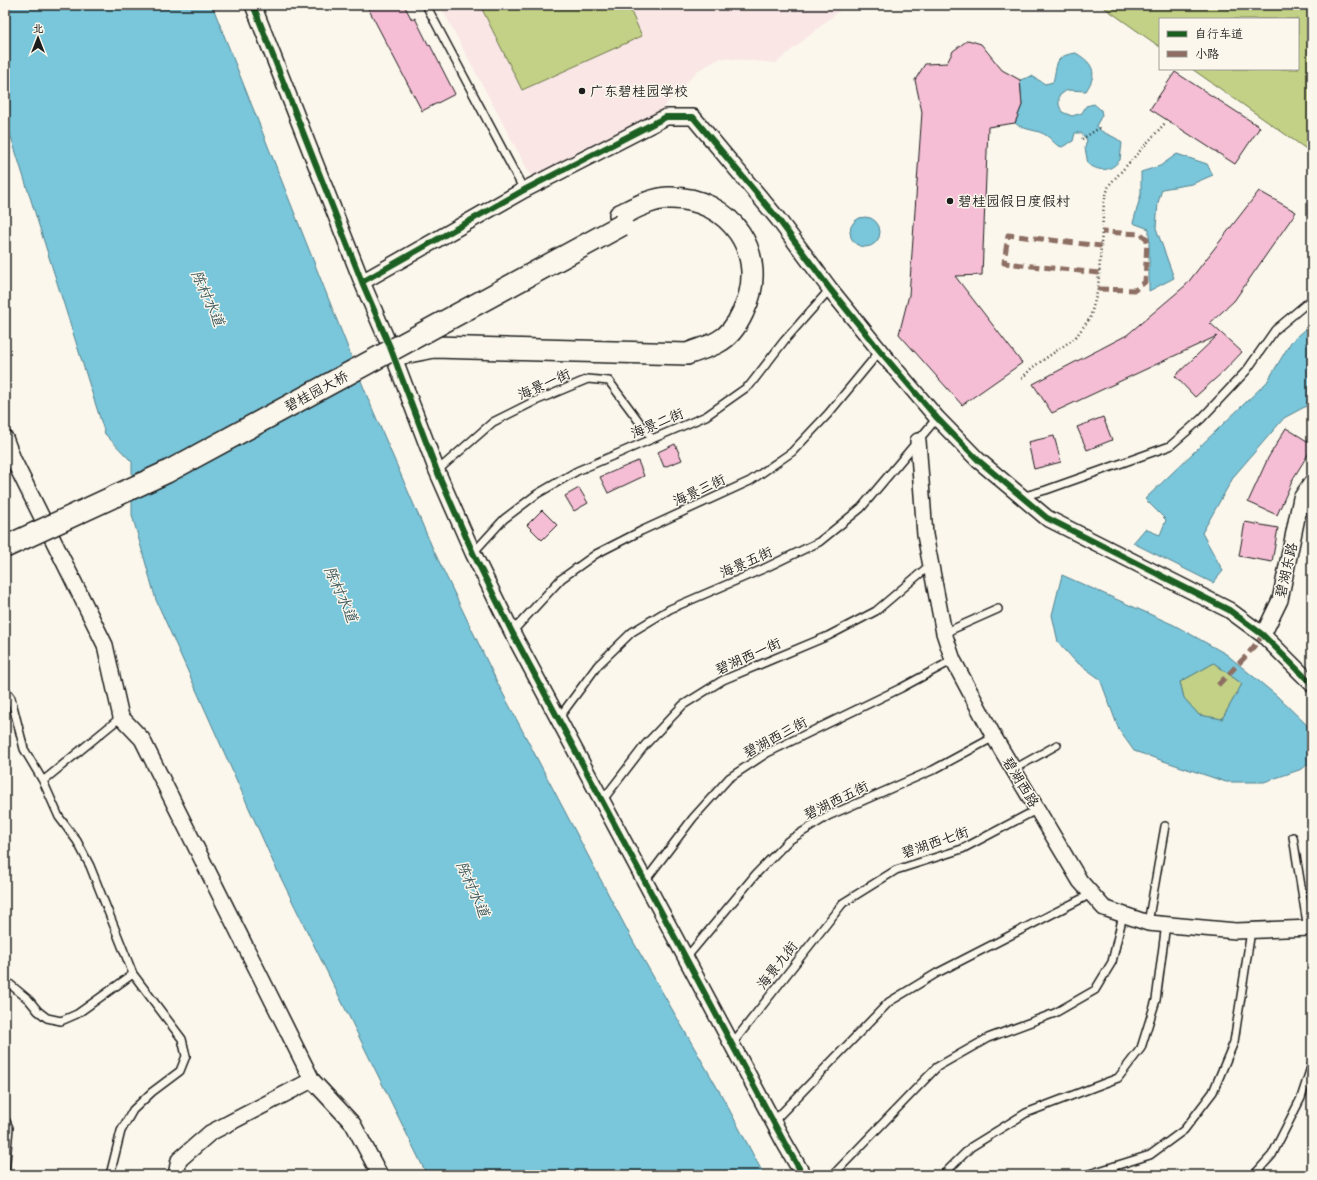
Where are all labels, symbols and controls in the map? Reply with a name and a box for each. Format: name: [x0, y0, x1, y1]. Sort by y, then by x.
north arrow: [18, 18, 58, 58]
legend: [1159, 18, 1299, 70]
text: 北: [33, 21, 44, 36]
text: 自行车道: [1195, 26, 1243, 42]
text: 小路: [1195, 46, 1219, 62]
place label: 广东碧桂园学校: [590, 82, 688, 100]
marker: 广东碧桂园学校: [577, 86, 587, 96]
place label: 碧桂园假日度假村: [958, 192, 1070, 210]
marker: 碧桂园假日度假村: [945, 196, 955, 206]
water label: 陈村水道: [187, 267, 230, 331]
street label: 海景一街: [515, 364, 573, 404]
street label: 碧桂园大桥: [281, 367, 351, 415]
street label: 海景二街: [628, 404, 686, 442]
street label: 海景三街: [670, 470, 728, 510]
street label: 碧湖东路: [1271, 541, 1301, 599]
street label: 海景五街: [717, 542, 775, 582]
water label: 陈村水道: [320, 563, 363, 627]
street label: 碧湖西一街: [712, 634, 784, 678]
street label: 碧湖西三街: [740, 713, 810, 761]
street label: 碧湖西路: [999, 753, 1043, 811]
street label: 碧湖西五街: [801, 777, 871, 823]
street label: 碧湖西七街: [899, 822, 971, 862]
water label: 陈村水道: [452, 858, 495, 922]
street label: 海景九街: [753, 937, 801, 993]

